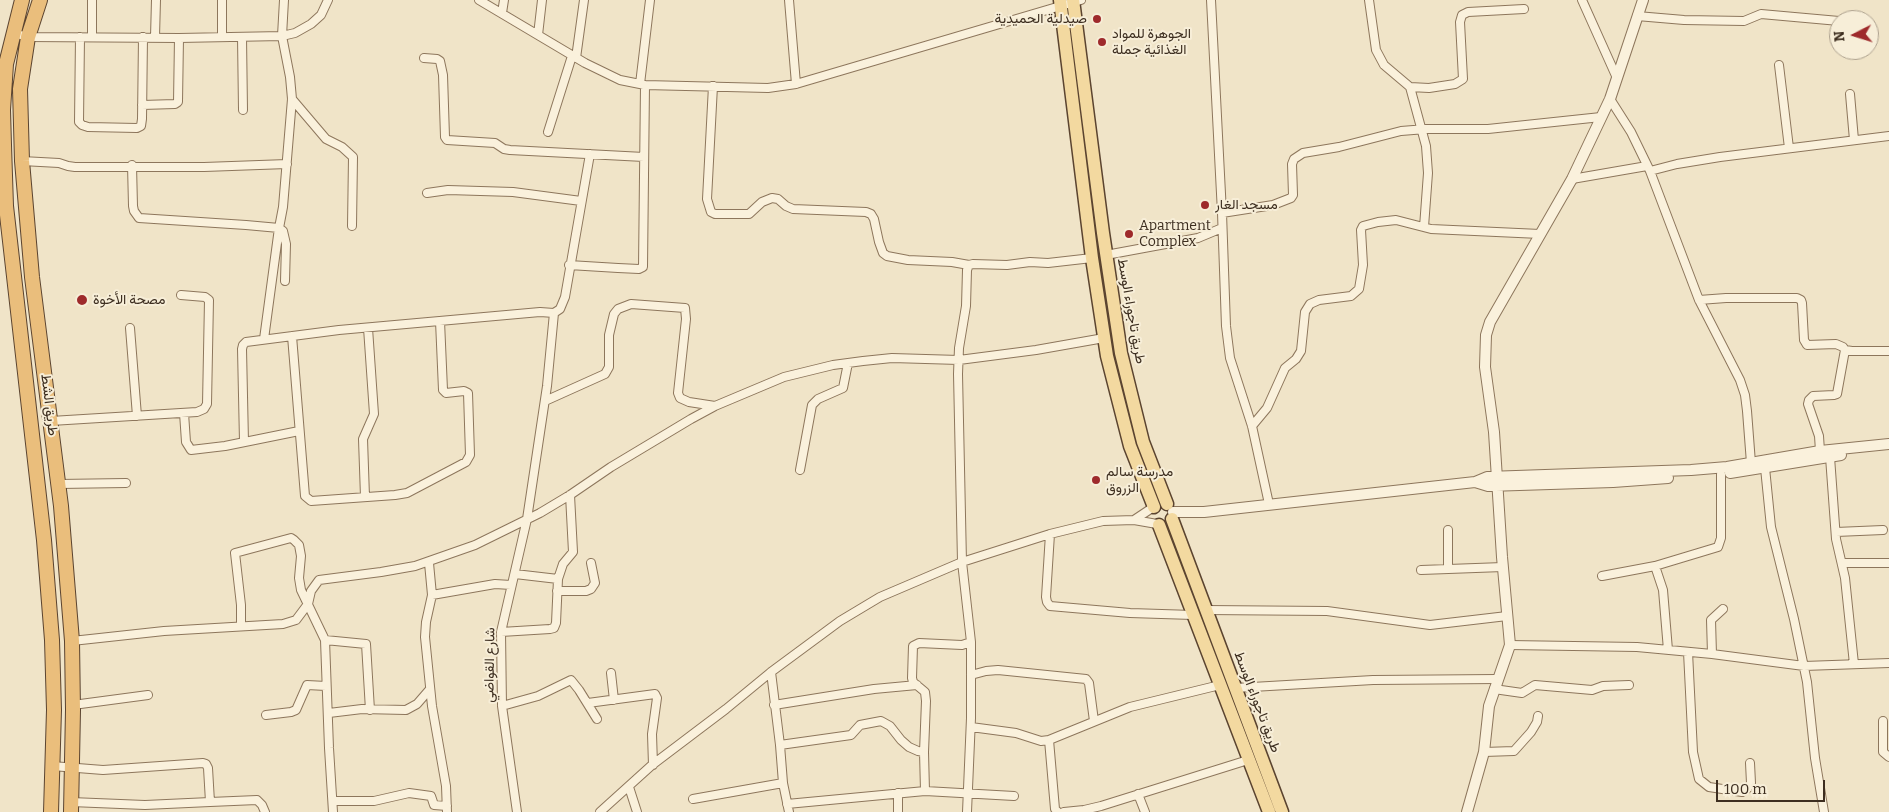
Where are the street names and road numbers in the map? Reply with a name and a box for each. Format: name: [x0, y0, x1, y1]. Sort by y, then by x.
street label: طريق تاجوراء الوسط: [1113, 257, 1149, 365]
street label: طريق الشط: [37, 373, 61, 437]
street label: شارع القواضي: [481, 627, 499, 703]
street label: طريق تاجوراء الوسط: [1230, 649, 1284, 755]

